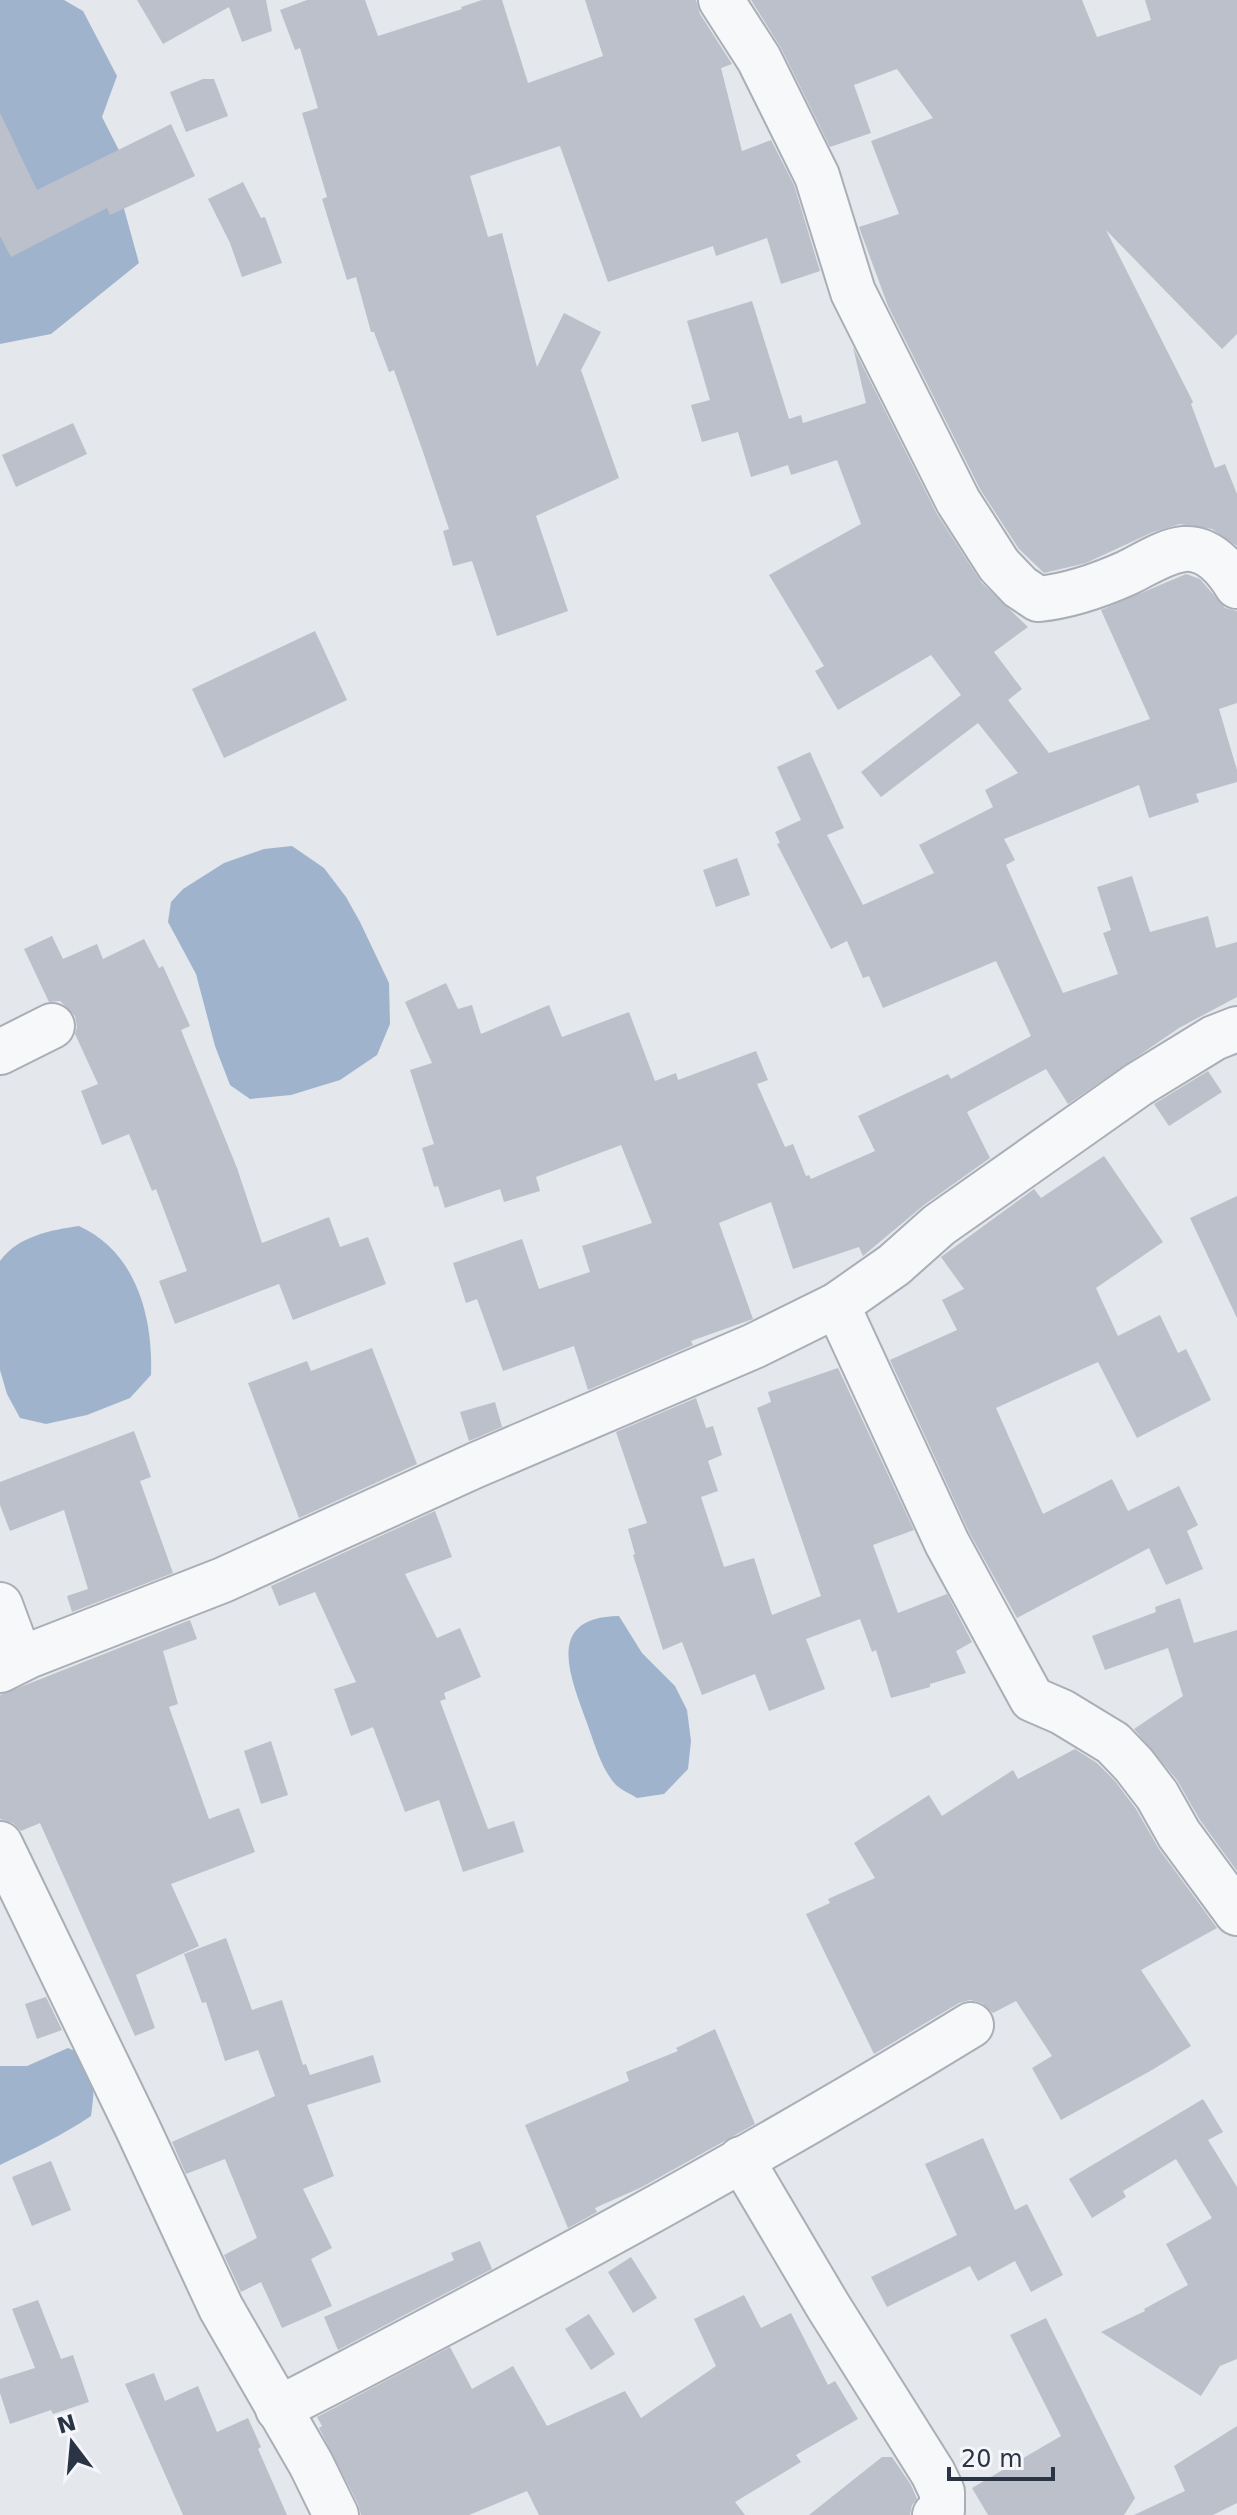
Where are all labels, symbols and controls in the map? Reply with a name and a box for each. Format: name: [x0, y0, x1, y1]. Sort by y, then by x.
north arrow: [32, 2403, 112, 2483]
text: N: [54, 2410, 79, 2439]
scale bar: [949, 2431, 1053, 2481]
text: 20 m: [961, 2445, 1023, 2473]

